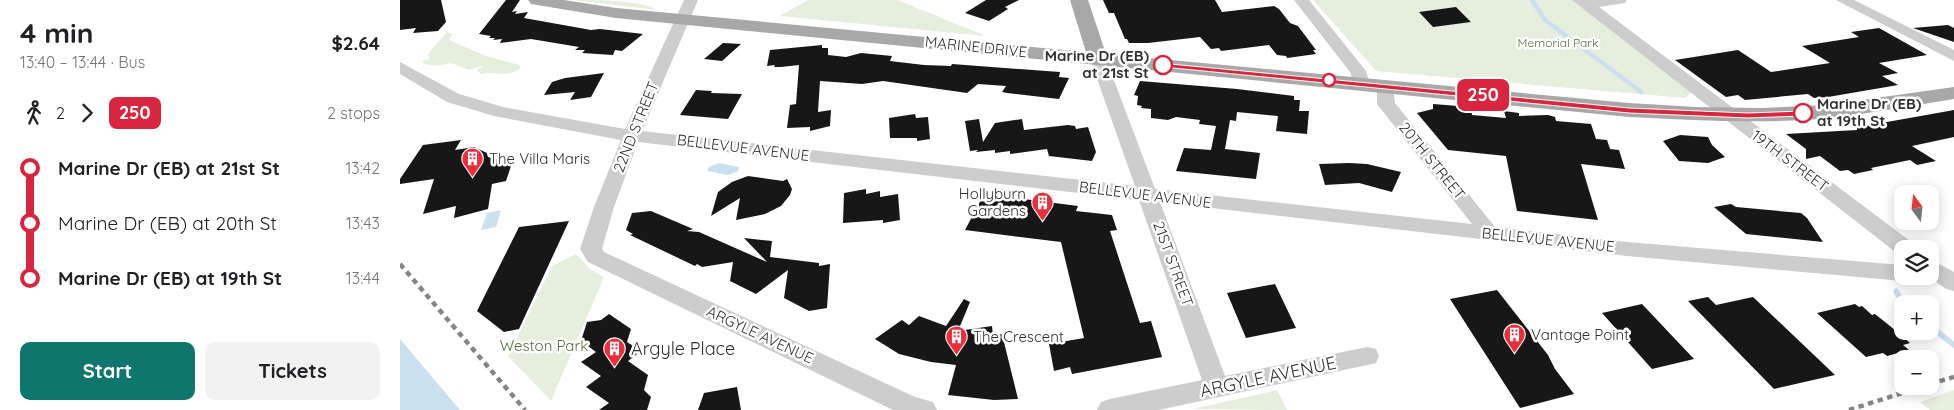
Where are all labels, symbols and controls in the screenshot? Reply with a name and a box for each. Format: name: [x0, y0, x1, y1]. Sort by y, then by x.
text: 4 min: [20, 15, 93, 50]
text: $2.64: [331, 31, 380, 55]
street label: MARINE DRIVE: [924, 32, 1028, 61]
park label: Memorial Park: [1518, 35, 1598, 50]
place label: Marine Dr (EB) at 21st St: [1045, 46, 1149, 82]
text: 13:40 – 13:44 · Bus: [20, 52, 145, 72]
marker: Marine Dr (EB) at 21st St: [1153, 55, 1173, 75]
unlabelled marker: [1322, 73, 1336, 87]
street label: 22ND STREET: [609, 79, 662, 175]
line badge: 250: [1454, 79, 1512, 111]
text: 250: [1467, 83, 1499, 106]
place label: Marine Dr (EB) at 19th St: [1817, 94, 1921, 130]
icon: walk: [20, 99, 48, 127]
icon: forward: [73, 99, 101, 127]
text: 250: [119, 101, 151, 124]
text: 2: [56, 103, 65, 123]
text: 2 stops: [327, 103, 380, 123]
marker: Marine Dr (EB) at 19th St: [1793, 103, 1813, 123]
street label: 20TH STREET: [1395, 118, 1470, 203]
street label: 19TH STREET: [1748, 125, 1833, 196]
street label: BELLEVUE AVENUE: [676, 130, 810, 165]
building icon: The Villa Maris: [461, 147, 485, 178]
place label: The Villa Maris: [489, 149, 590, 168]
text: Marine Dr (EB) at 21st St: [58, 156, 280, 180]
text: 13:42: [345, 158, 380, 178]
street label: BELLEVUE AVENUE: [1078, 177, 1212, 212]
place label: Hollyburn Gardens: [959, 184, 1026, 220]
north arrow: [1894, 185, 1939, 230]
map controls: [1894, 185, 1939, 395]
building icon: Hollyburn Gardens: [1030, 191, 1054, 222]
text: Marine Dr (EB) at 20th St: [58, 211, 277, 235]
text: 13:43: [346, 213, 380, 233]
street label: 21ST STREET: [1149, 219, 1198, 309]
street label: BELLEVUE AVENUE: [1481, 223, 1615, 256]
button: layers: [1894, 240, 1939, 285]
text: Marine Dr (EB) at 19th St: [58, 266, 282, 290]
text: 13:44: [346, 268, 380, 288]
button: +: [1894, 295, 1939, 340]
street label: ARGYLE AVENUE: [704, 302, 817, 368]
building icon: Vantage Point: [1503, 323, 1527, 354]
building icon: The Crescent: [945, 325, 969, 356]
place label: Vantage Point: [1531, 325, 1629, 344]
place label: The Crescent: [973, 327, 1064, 346]
park label: Weston Park: [500, 336, 588, 355]
building icon: Argyle Place: [603, 337, 627, 368]
place label: Argyle Place: [631, 337, 735, 360]
button: Start: [20, 342, 195, 400]
button: Tickets: [205, 342, 380, 400]
button: −: [1894, 350, 1939, 395]
street label: ARGYLE AVENUE: [1198, 351, 1338, 402]

